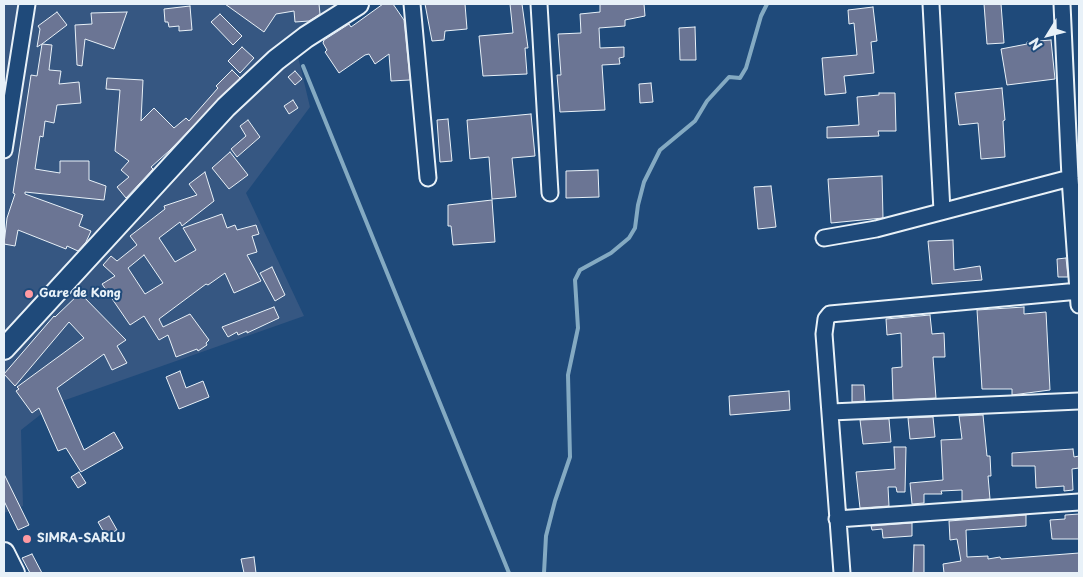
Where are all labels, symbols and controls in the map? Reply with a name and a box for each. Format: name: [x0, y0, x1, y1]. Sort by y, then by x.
north arrow: [1023, 10, 1073, 60]
text: N: [1024, 33, 1047, 55]
place label: Gare de Kong: [39, 287, 121, 301]
marker: Gare de Kong: [23, 288, 35, 300]
place label: SIMRA-SARLU: [37, 532, 125, 546]
marker: SIMRA-SARLU: [21, 533, 33, 545]

